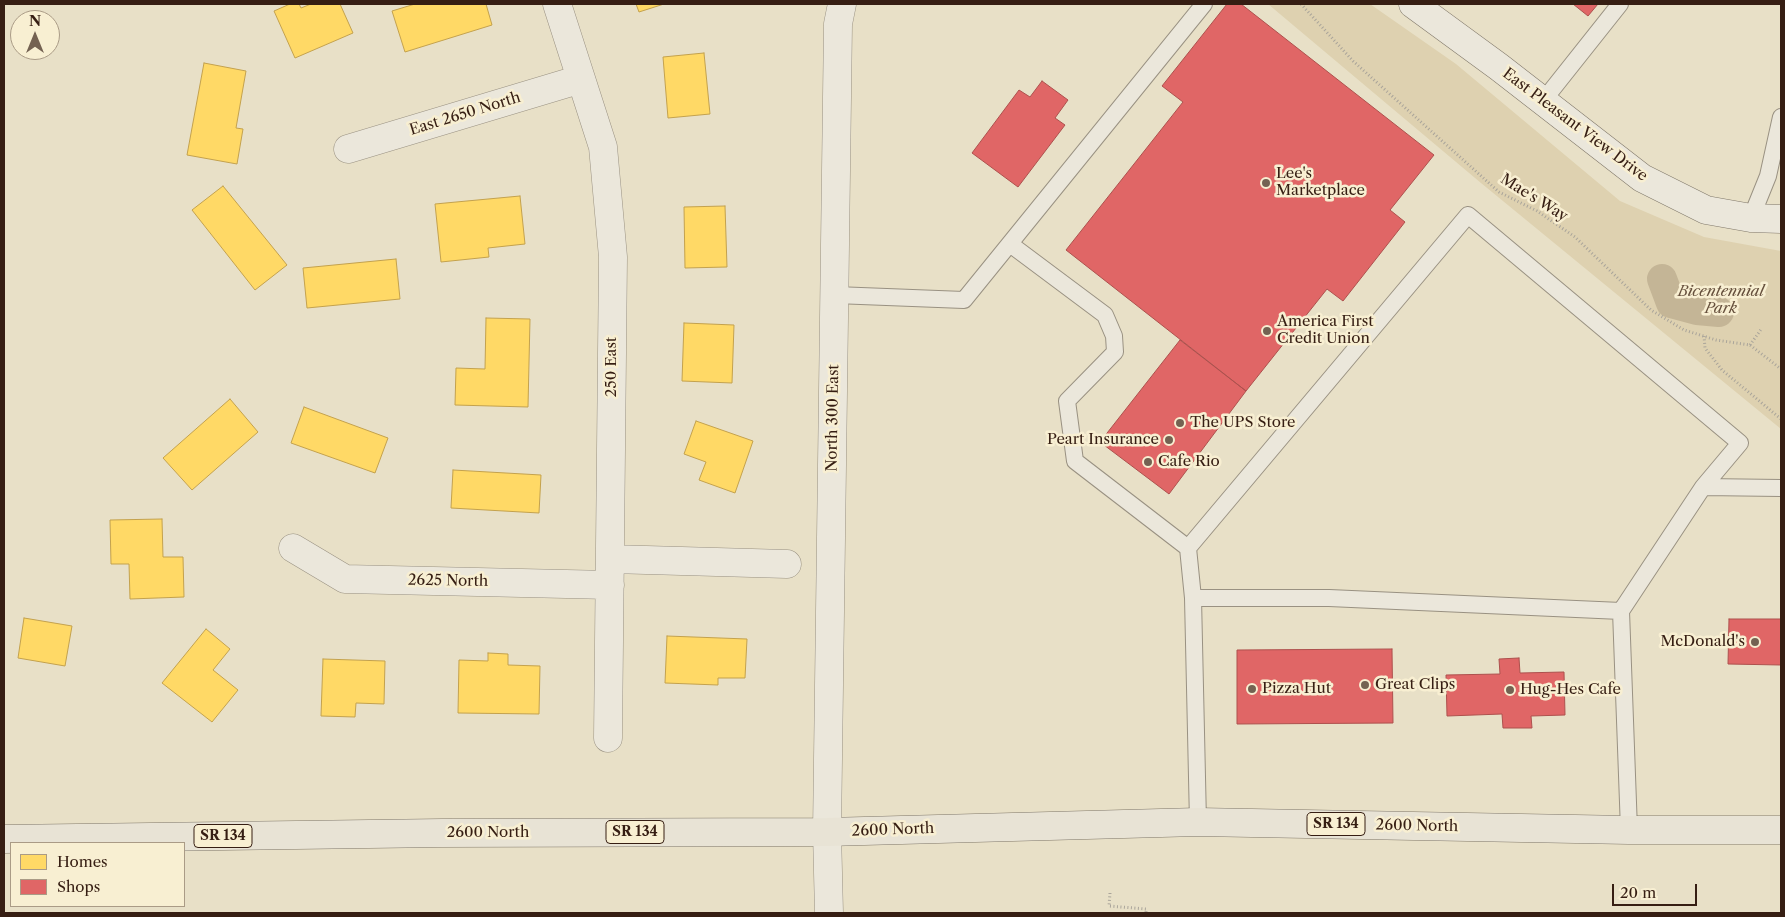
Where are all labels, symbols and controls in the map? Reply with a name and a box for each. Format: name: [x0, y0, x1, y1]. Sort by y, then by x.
north arrow: [10, 10, 60, 60]
text: N: [29, 12, 41, 30]
street label: East Pleasant View Drive: [1499, 65, 1651, 185]
street label: East 2650 North: [407, 89, 523, 139]
place label: Lee's Marketplace: [1276, 165, 1365, 200]
street label: Mae's Way: [1497, 170, 1571, 226]
marker: Lee's Marketplace: [1260, 177, 1272, 189]
park label: Bicentennial Park: [1678, 283, 1764, 318]
place label: America First Credit Union: [1277, 313, 1373, 348]
marker: America First Credit Union: [1261, 325, 1273, 337]
street label: 250 East: [603, 337, 621, 397]
street label: North 300 East: [823, 364, 843, 472]
place label: The UPS Store: [1190, 414, 1295, 432]
marker: The UPS Store: [1174, 417, 1186, 429]
place label: Peart Insurance: [1047, 431, 1159, 449]
marker: Peart Insurance: [1163, 434, 1175, 446]
place label: Cafe Rio: [1158, 453, 1220, 471]
marker: Cafe Rio: [1142, 456, 1154, 468]
street label: 2625 North: [408, 571, 488, 591]
place label: McDonald's: [1660, 633, 1745, 651]
marker: McDonald's: [1749, 636, 1761, 648]
place label: Great Clips: [1375, 676, 1455, 694]
marker: Great Clips: [1359, 679, 1371, 691]
place label: Pizza Hut: [1262, 680, 1331, 698]
place label: Hug-Hes Cafe: [1520, 681, 1621, 699]
marker: Pizza Hut: [1246, 683, 1258, 695]
marker: Hug-Hes Cafe: [1504, 684, 1516, 696]
road number: SR 134: [1307, 812, 1365, 836]
street label: 2600 North: [1376, 816, 1458, 836]
road number: SR 134: [606, 820, 664, 844]
street label: 2600 North: [851, 820, 935, 840]
road number: SR 134: [194, 824, 252, 848]
street label: 2600 North: [447, 824, 529, 842]
legend: [10, 842, 185, 907]
text: Homes: [57, 852, 108, 871]
scale bar: [1615, 874, 1700, 906]
text: Shops: [57, 877, 100, 896]
text: 20 m: [1620, 883, 1656, 902]

